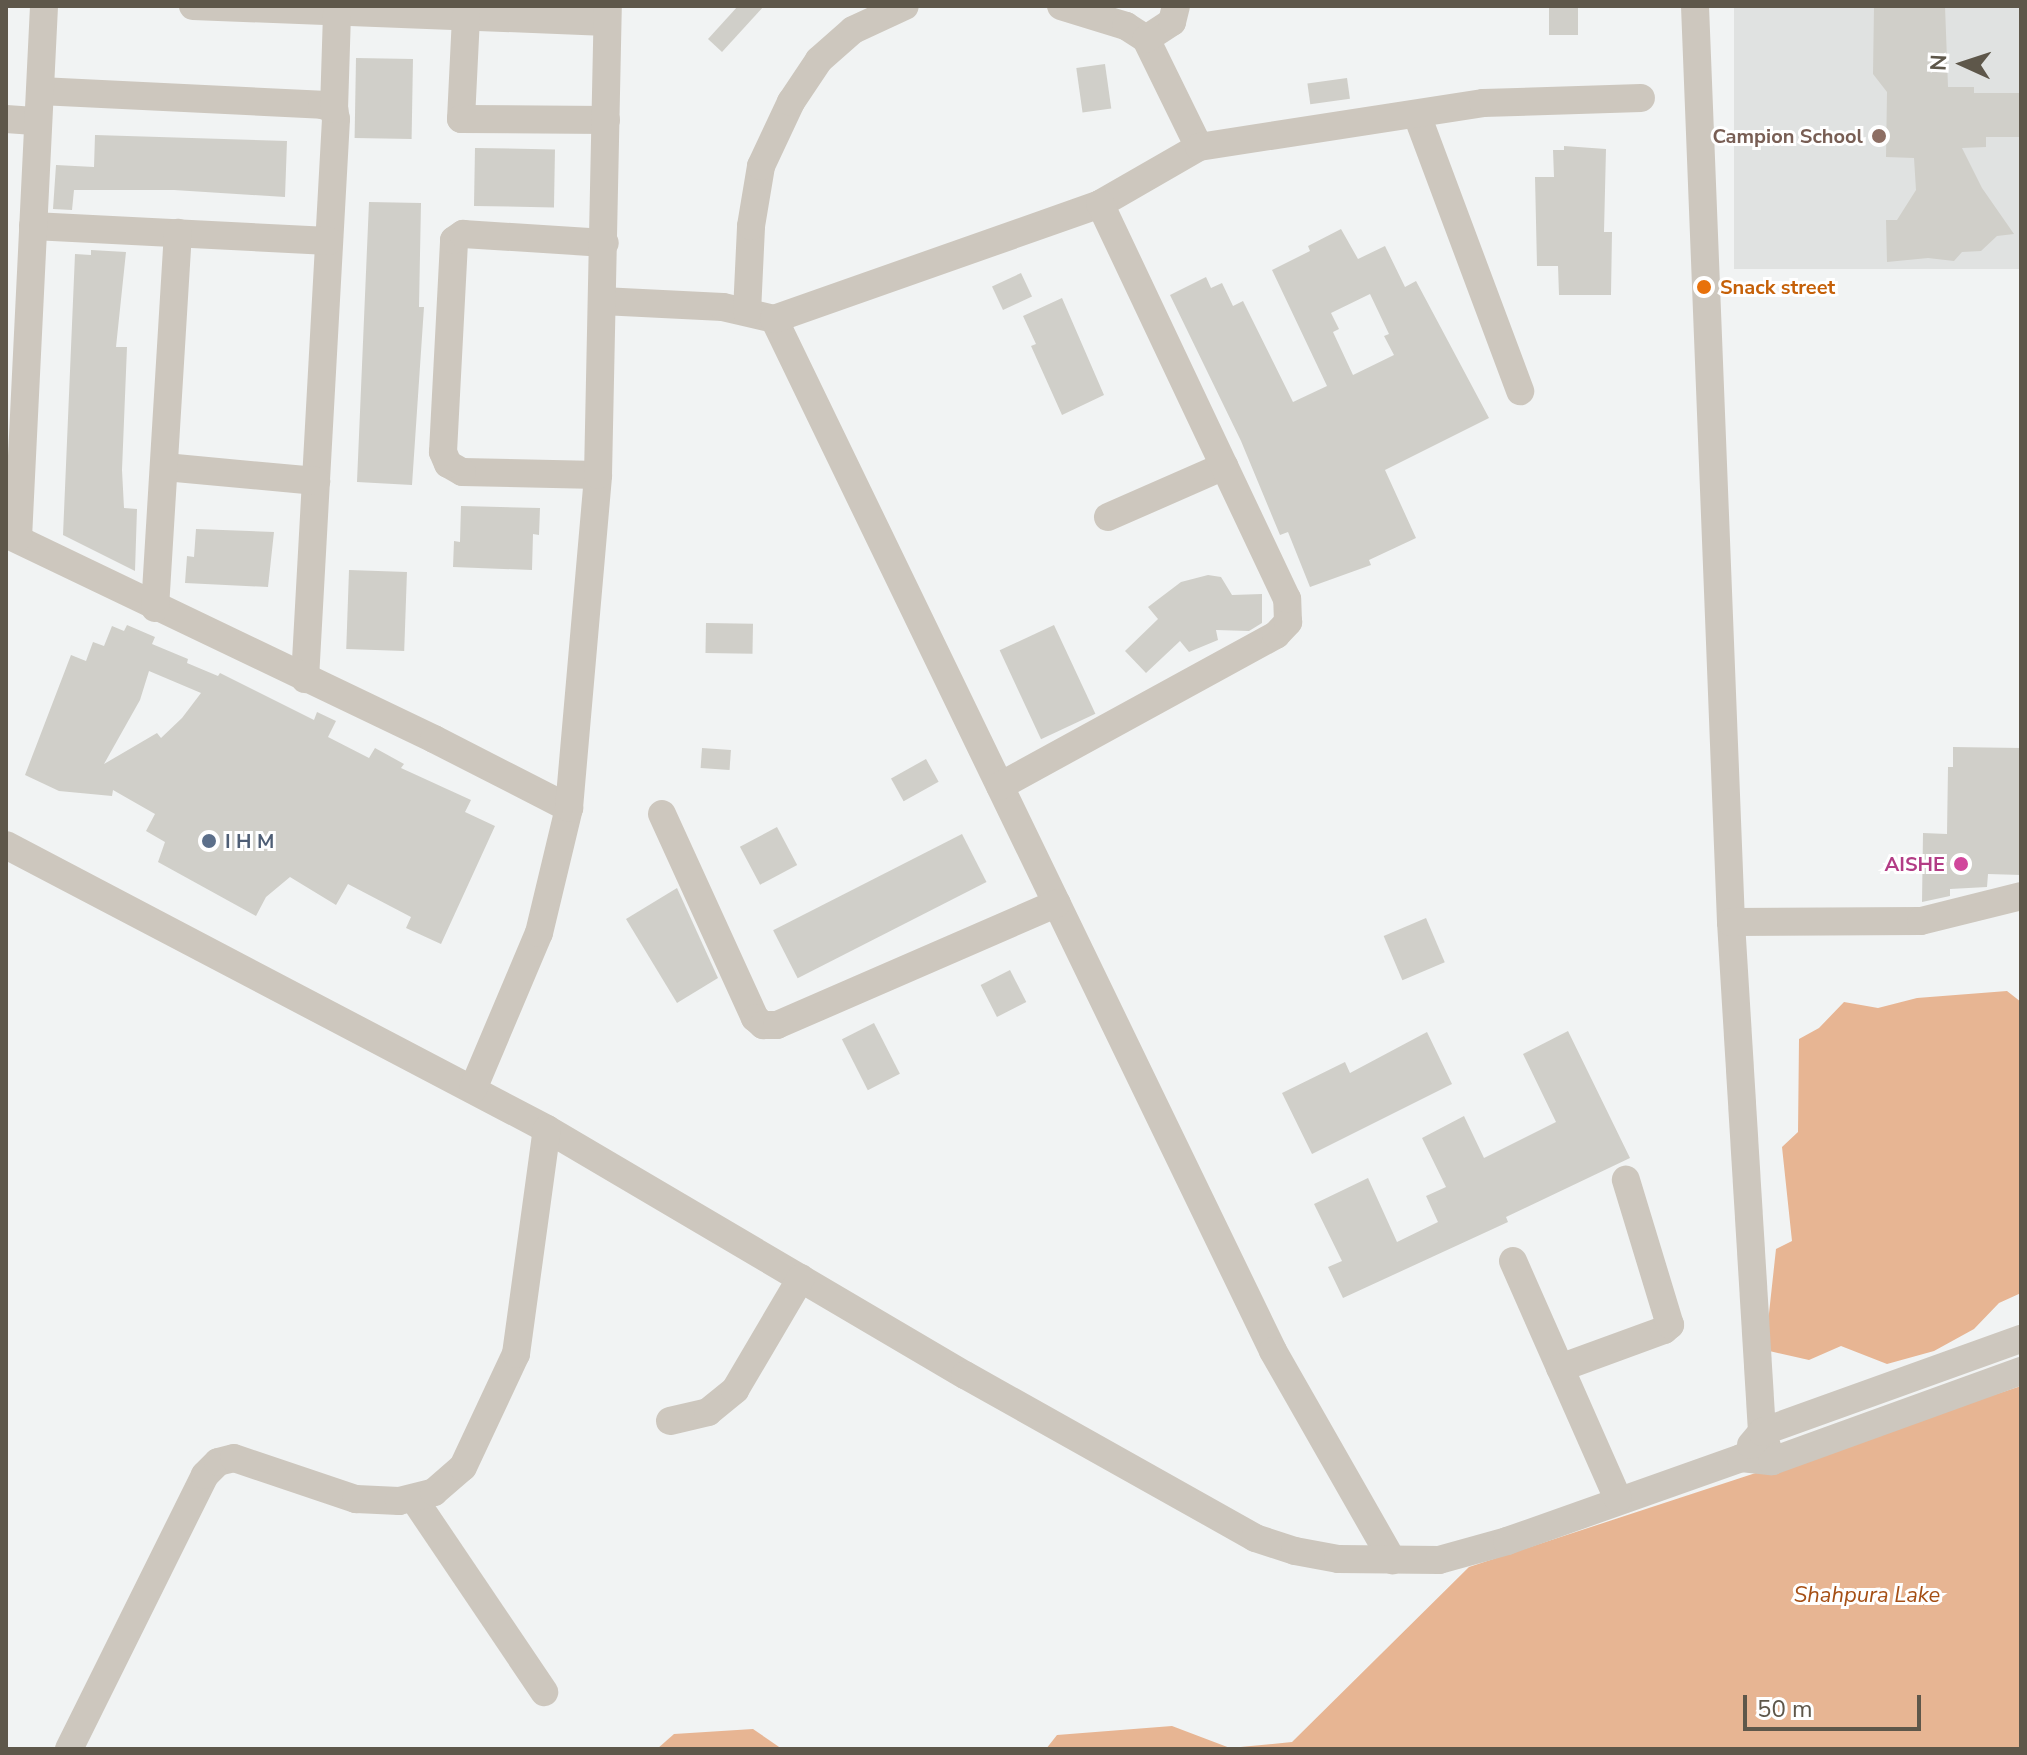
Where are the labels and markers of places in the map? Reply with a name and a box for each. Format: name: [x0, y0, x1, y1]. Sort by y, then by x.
place label: Campion School: [1712, 124, 1863, 148]
marker: Campion School: [1870, 127, 1888, 145]
place label: Snack street: [1720, 275, 1835, 299]
marker: Snack street: [1695, 278, 1713, 296]
place label: I H M: [225, 829, 274, 853]
marker: I H M: [200, 832, 218, 850]
place label: AISHE: [1884, 852, 1945, 876]
marker: AISHE: [1952, 855, 1970, 873]

